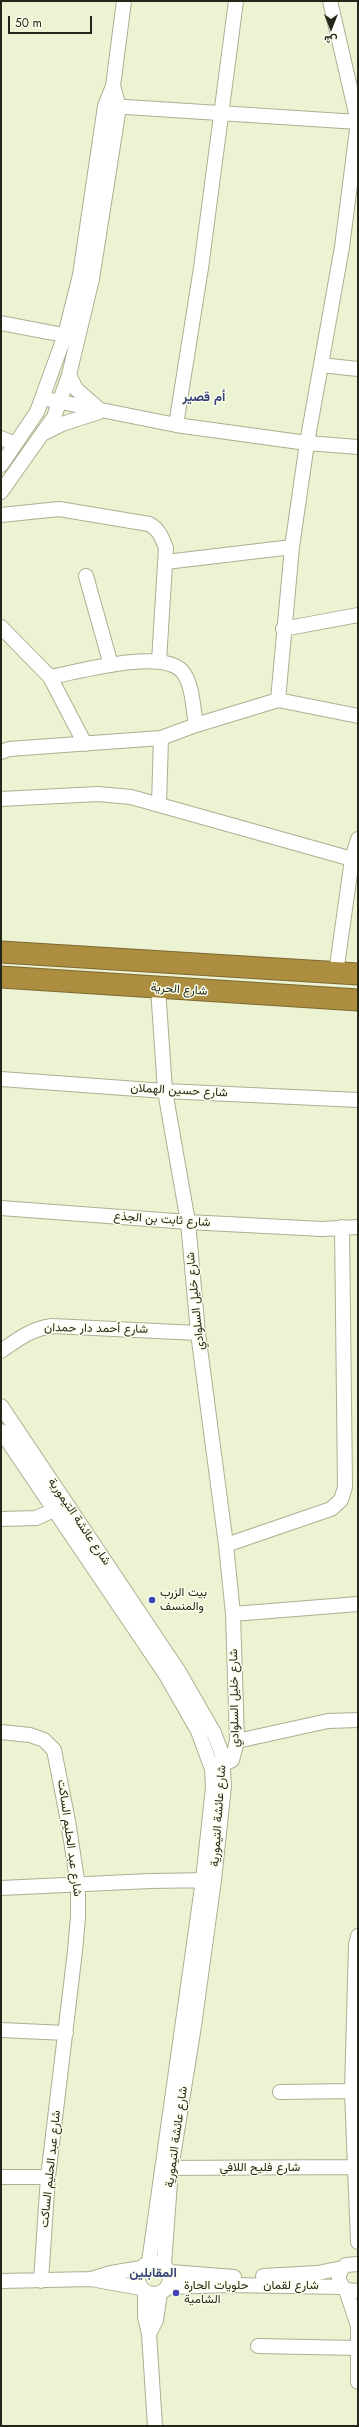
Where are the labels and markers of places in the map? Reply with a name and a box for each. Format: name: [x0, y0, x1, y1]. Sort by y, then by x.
place label: بيت الزرب والمنسف: [160, 1586, 207, 1614]
marker: بيت الزرب والمنسف: [147, 1595, 157, 1605]
place label: حلويات الحارة الشامية: [184, 2279, 248, 2307]
marker: حلويات الحارة الشامية: [171, 2288, 181, 2298]

